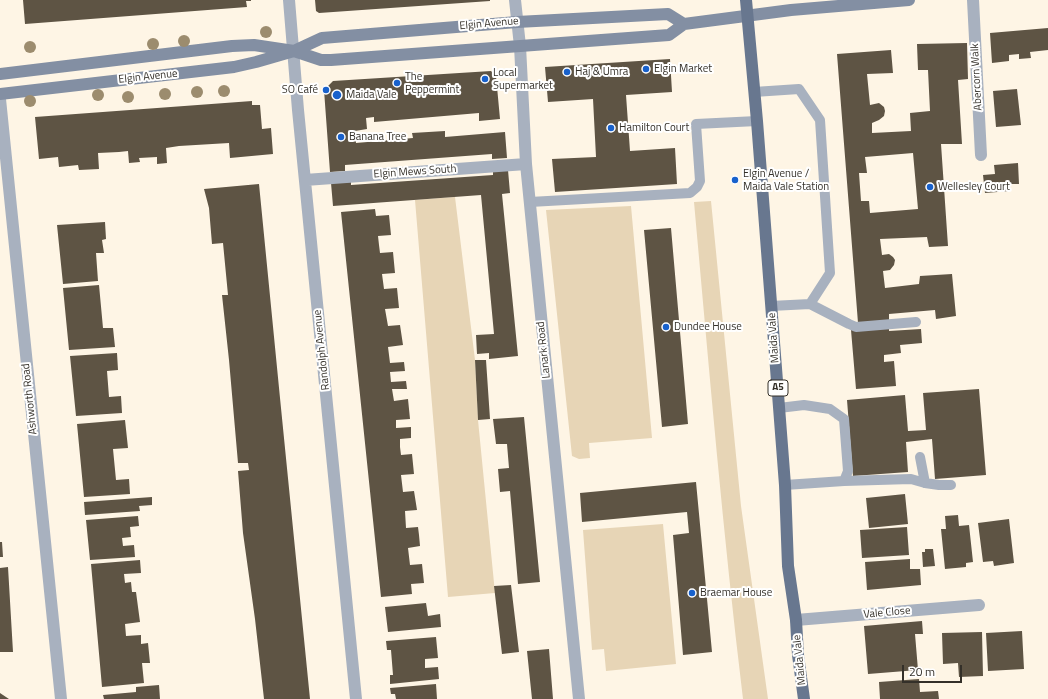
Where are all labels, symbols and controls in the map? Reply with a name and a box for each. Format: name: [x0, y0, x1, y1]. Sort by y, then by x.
street label: Elgin Avenue: [459, 15, 519, 33]
street label: Abercorn Walk: [969, 43, 985, 111]
place label: Elgin Market: [654, 62, 712, 76]
marker: Elgin Market: [641, 64, 651, 74]
place label: Haj & Umra: [575, 65, 628, 79]
place label: Local Supermarket: [493, 66, 553, 92]
street label: Elgin Avenue: [118, 67, 178, 87]
marker: Haj & Umra: [562, 67, 572, 77]
place label: The Peppermint: [405, 70, 459, 96]
marker: Local Supermarket: [480, 74, 490, 84]
marker: The Peppermint: [392, 78, 402, 88]
place label: SO Café: [282, 83, 318, 97]
marker: SO Café: [321, 85, 331, 95]
place label: Maida Vale: [346, 88, 397, 102]
marker: Maida Vale: [331, 89, 343, 101]
place label: Hamilton Court: [619, 121, 689, 135]
marker: Hamilton Court: [606, 123, 616, 133]
place label: Banana Tree: [349, 130, 406, 144]
marker: Banana Tree: [336, 132, 346, 142]
street label: Elgin Mews South: [373, 163, 457, 181]
place label: Elgin Avenue / Maida Vale Station: [743, 167, 829, 193]
marker: Elgin Avenue / Maida Vale Station: [730, 175, 740, 185]
place label: Wellesley Court: [938, 180, 1010, 194]
marker: Wellesley Court: [925, 182, 935, 192]
street label: Randolph Avenue: [311, 309, 333, 391]
street label: Maida Vale: [766, 312, 782, 364]
place label: Dundee House: [674, 320, 742, 334]
street label: Lanark Road: [534, 321, 554, 379]
marker: Dundee House: [661, 322, 671, 332]
street label: Ashworth Road: [20, 363, 40, 435]
road number: A5: [768, 380, 788, 396]
place label: Braemar House: [700, 586, 772, 600]
marker: Braemar House: [687, 588, 697, 598]
street label: Vale Close: [863, 604, 911, 622]
street label: Maida Vale: [791, 634, 809, 686]
scale bar: [904, 657, 964, 683]
text: 20 m: [909, 662, 935, 681]

